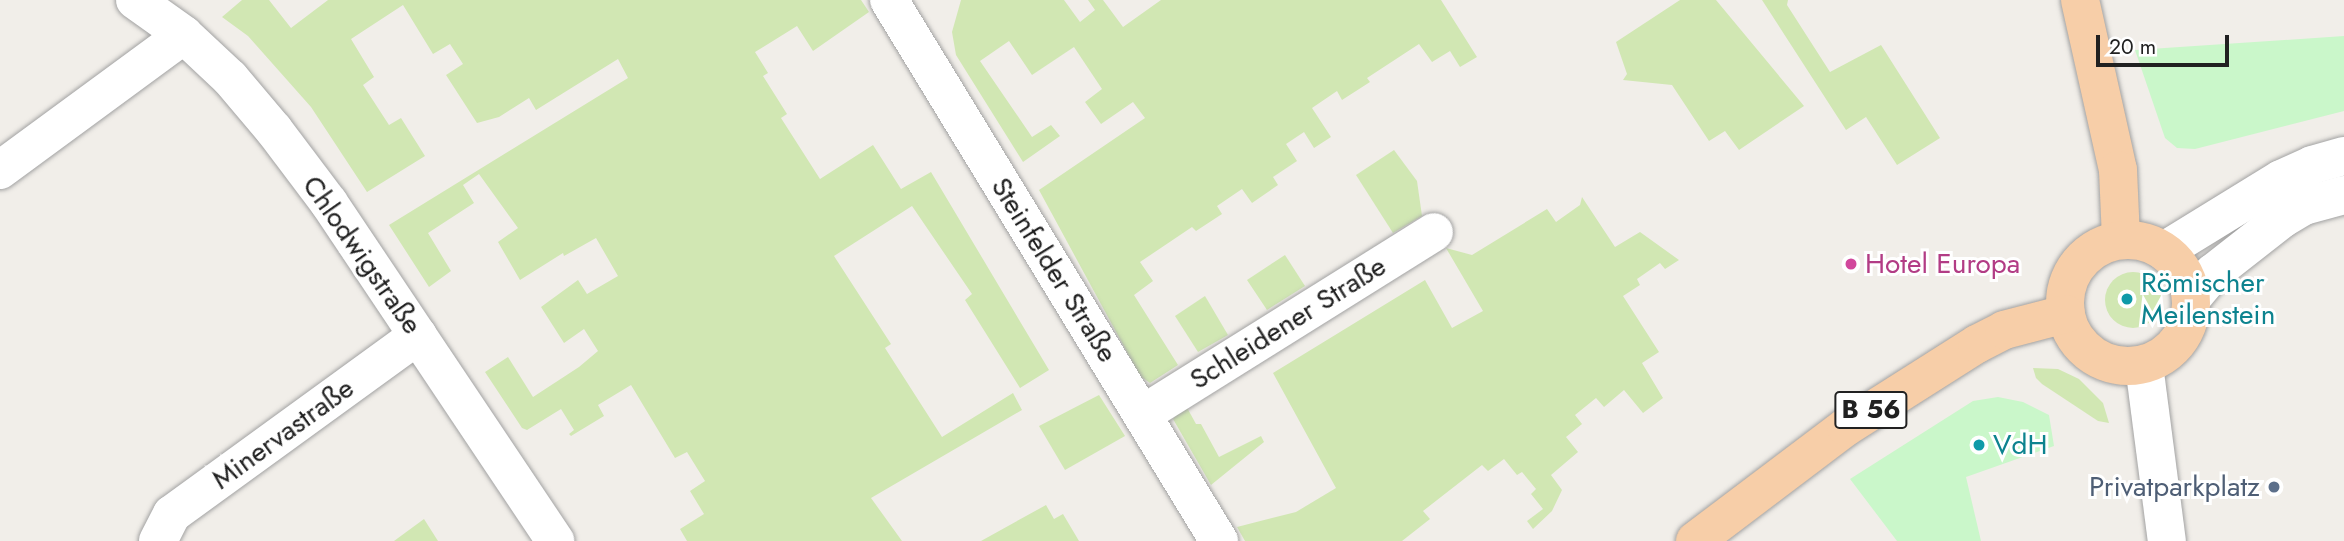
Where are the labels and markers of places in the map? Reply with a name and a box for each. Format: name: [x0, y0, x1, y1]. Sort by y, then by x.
place label: Hotel Europa: [1865, 247, 2020, 281]
marker: Hotel Europa: [1843, 256, 1859, 272]
place label: Römischer Meilenstein: [2141, 266, 2275, 332]
marker: Römischer Meilenstein: [2119, 291, 2135, 307]
place label: VdH: [1993, 428, 2047, 462]
marker: VdH: [1971, 437, 1987, 453]
place label: Privatparkplatz: [2089, 470, 2260, 504]
marker: Privatparkplatz: [2266, 479, 2282, 495]

